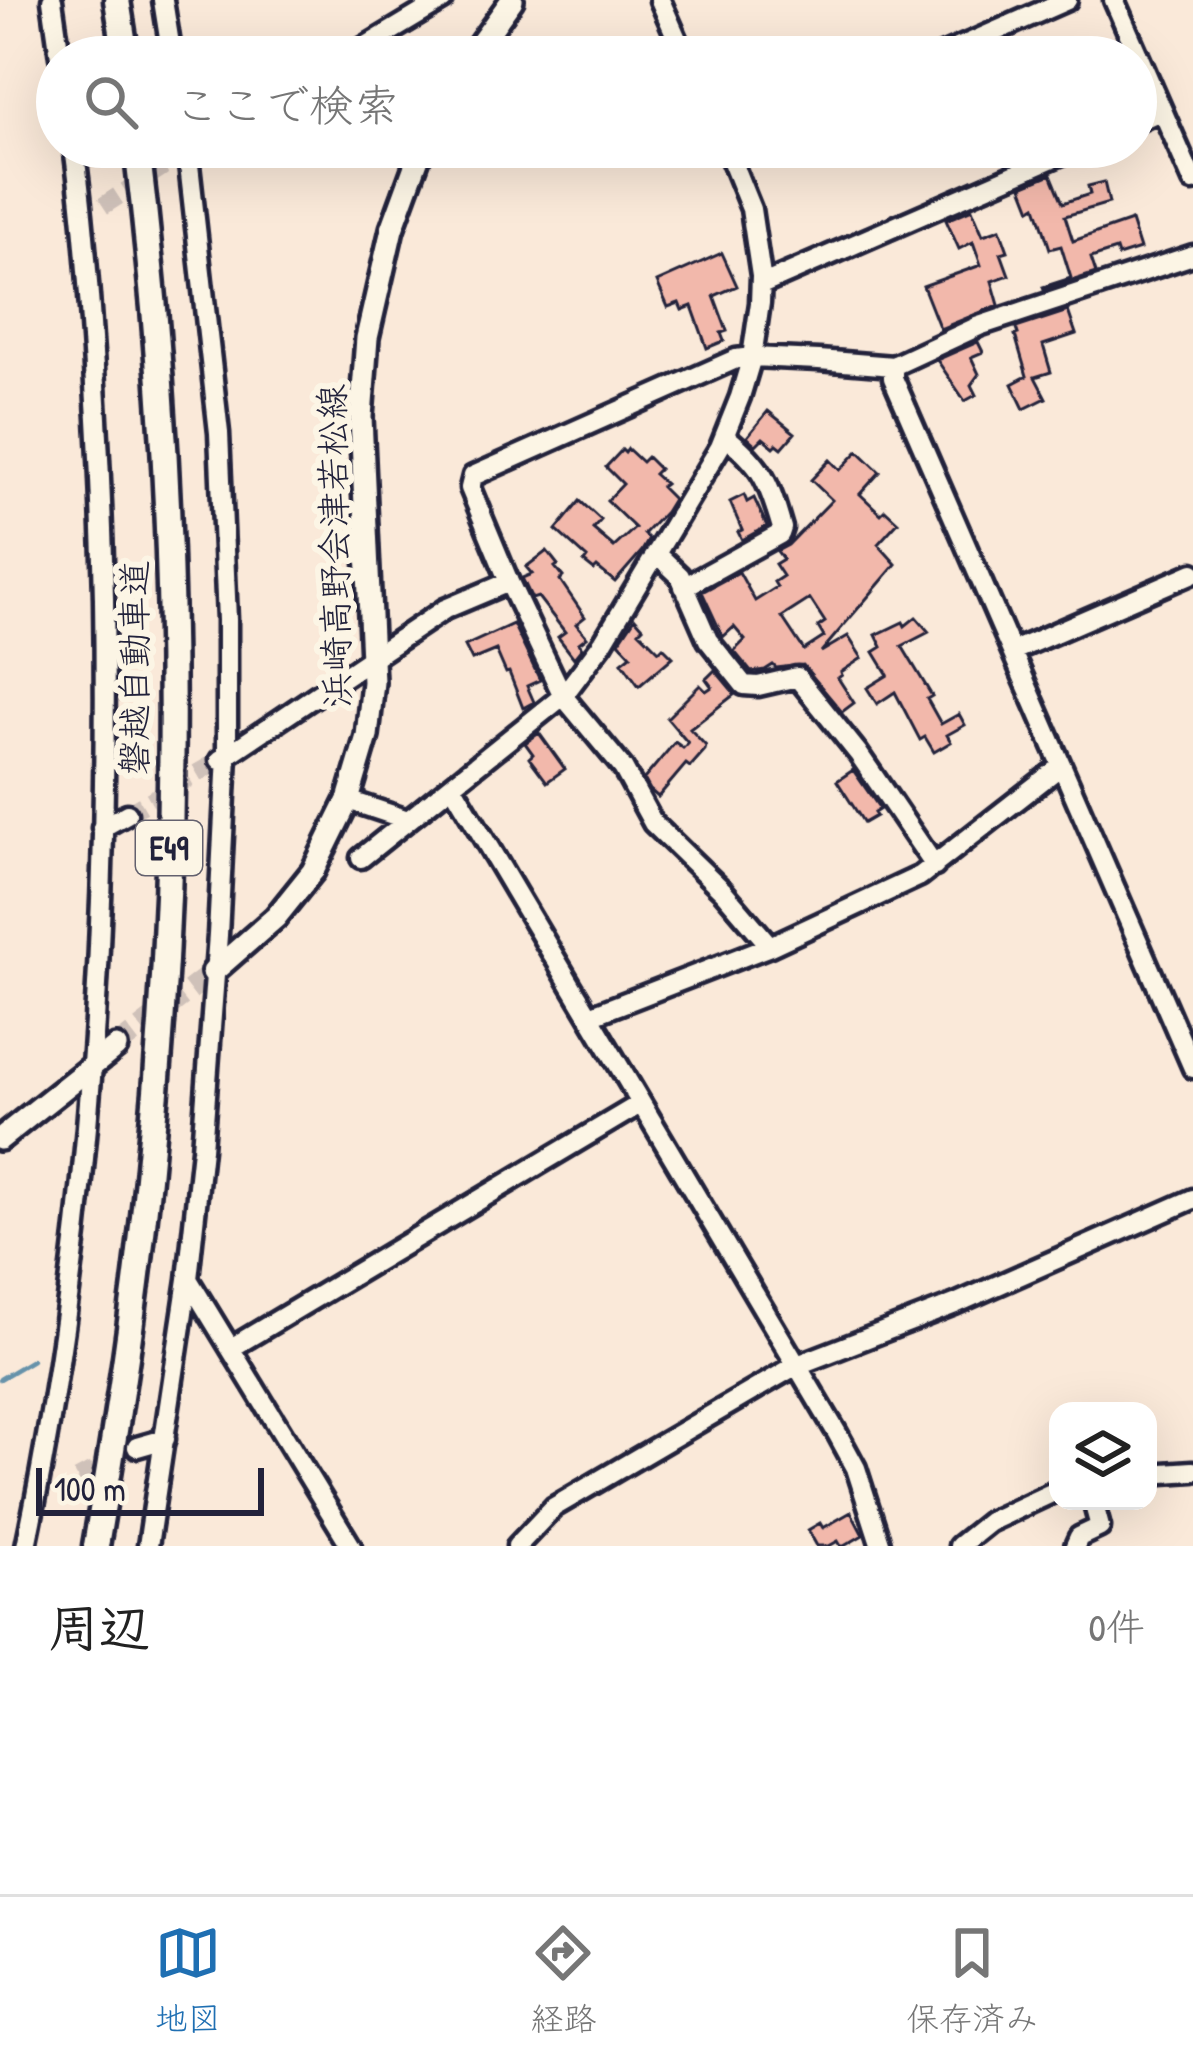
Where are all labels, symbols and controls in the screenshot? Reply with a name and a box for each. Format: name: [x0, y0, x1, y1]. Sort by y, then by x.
search box: [36, 36, 1157, 168]
icon: search: [78, 69, 144, 135]
text: ここで検索: [174, 74, 399, 135]
street label: 浜崎高野会津若松線: [306, 384, 361, 708]
street label: 磐越自動車道: [109, 560, 158, 776]
road number: E49: [136, 821, 202, 875]
map controls: [1049, 1402, 1157, 1510]
button: layers: [1049, 1402, 1157, 1510]
scale bar: [36, 1462, 264, 1515]
text: 100 m: [54, 1467, 126, 1511]
text: 周辺: [48, 1593, 150, 1662]
text: 0件: [1089, 1600, 1145, 1653]
tab: 地図: [155, 1920, 221, 2040]
tab: 経路: [530, 1920, 596, 2040]
tab: 保存済み: [906, 1920, 1038, 2040]

